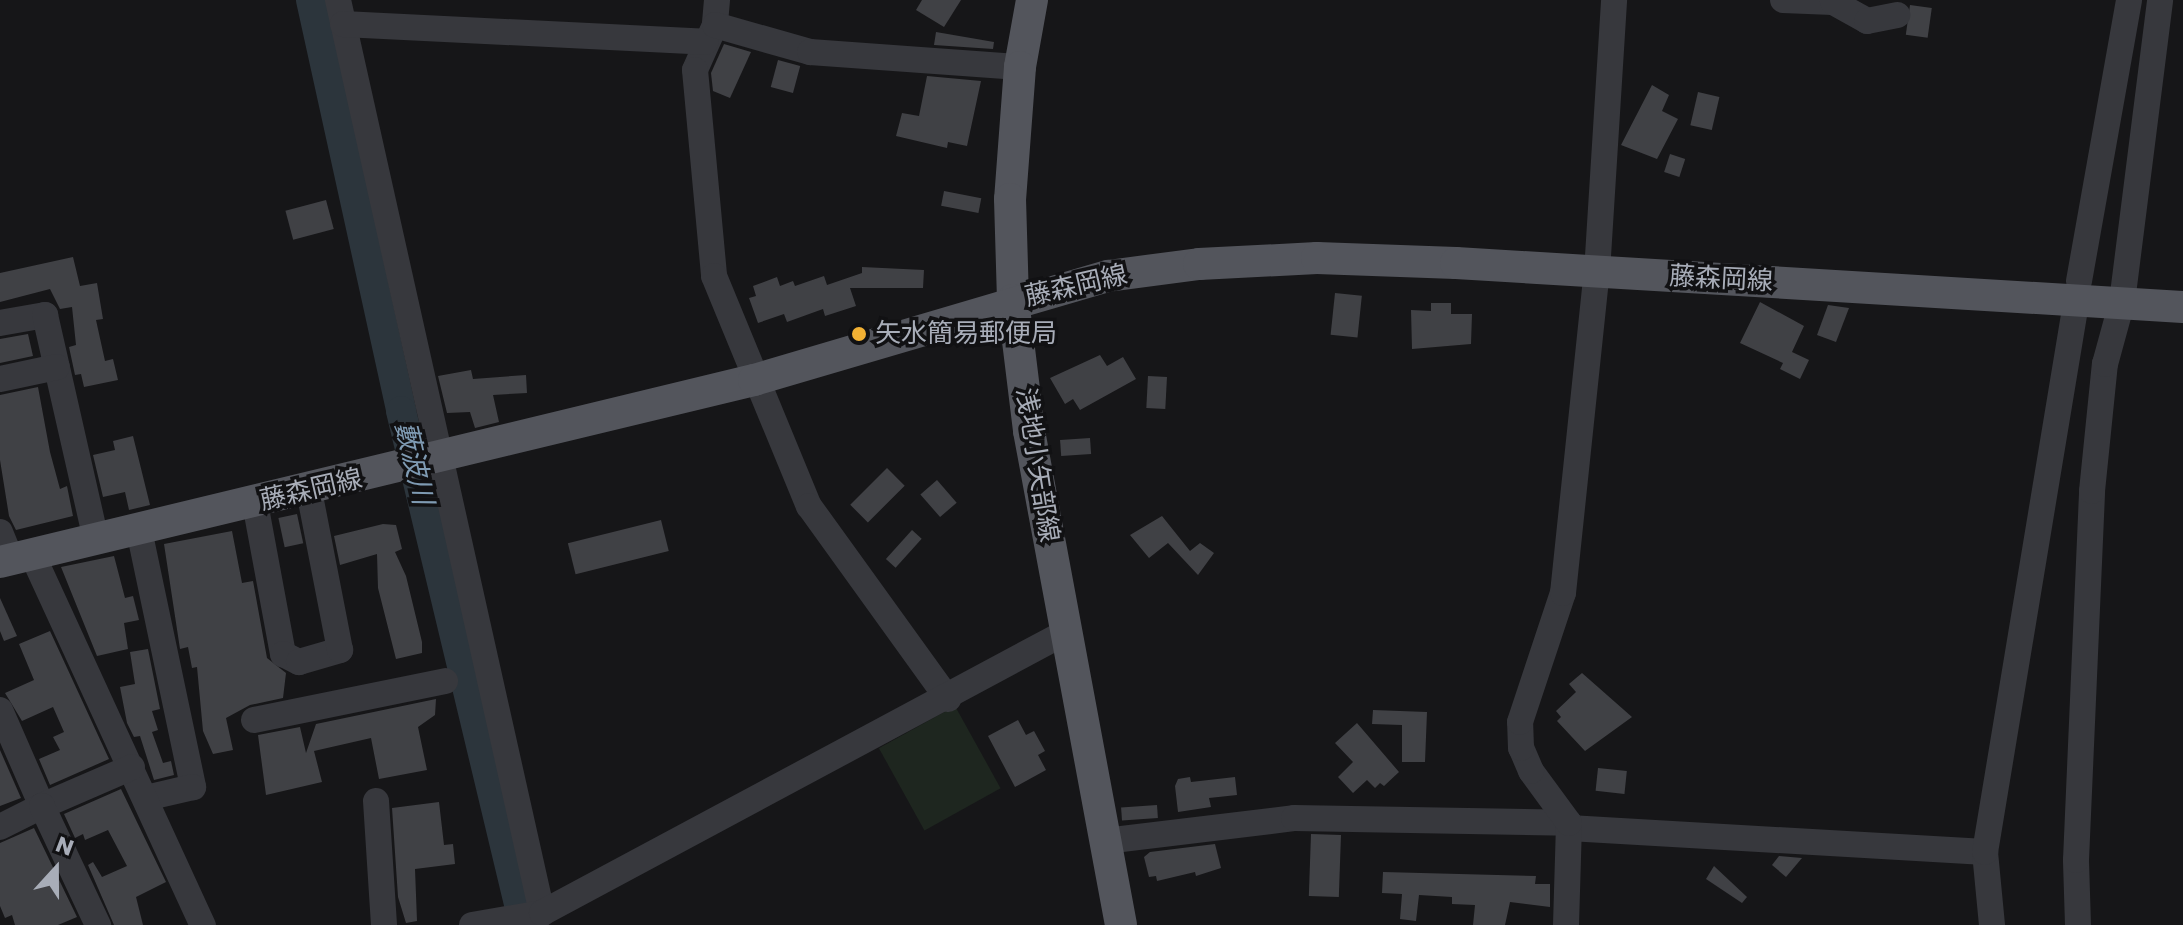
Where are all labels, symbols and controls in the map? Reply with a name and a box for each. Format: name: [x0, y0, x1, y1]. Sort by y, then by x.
street label: 藤森岡線: [1022, 259, 1130, 313]
street label: 藤森岡線: [1668, 261, 1774, 297]
place label: 矢水簡易郵便局: [875, 318, 1057, 350]
marker: 矢水簡易郵便局: [850, 325, 868, 343]
street label: 浅地小矢部線: [1009, 386, 1065, 544]
water label: 藪波川: [388, 418, 440, 508]
street label: 藤森岡線: [257, 463, 365, 517]
north arrow: [16, 829, 96, 909]
text: N: [51, 829, 78, 864]

